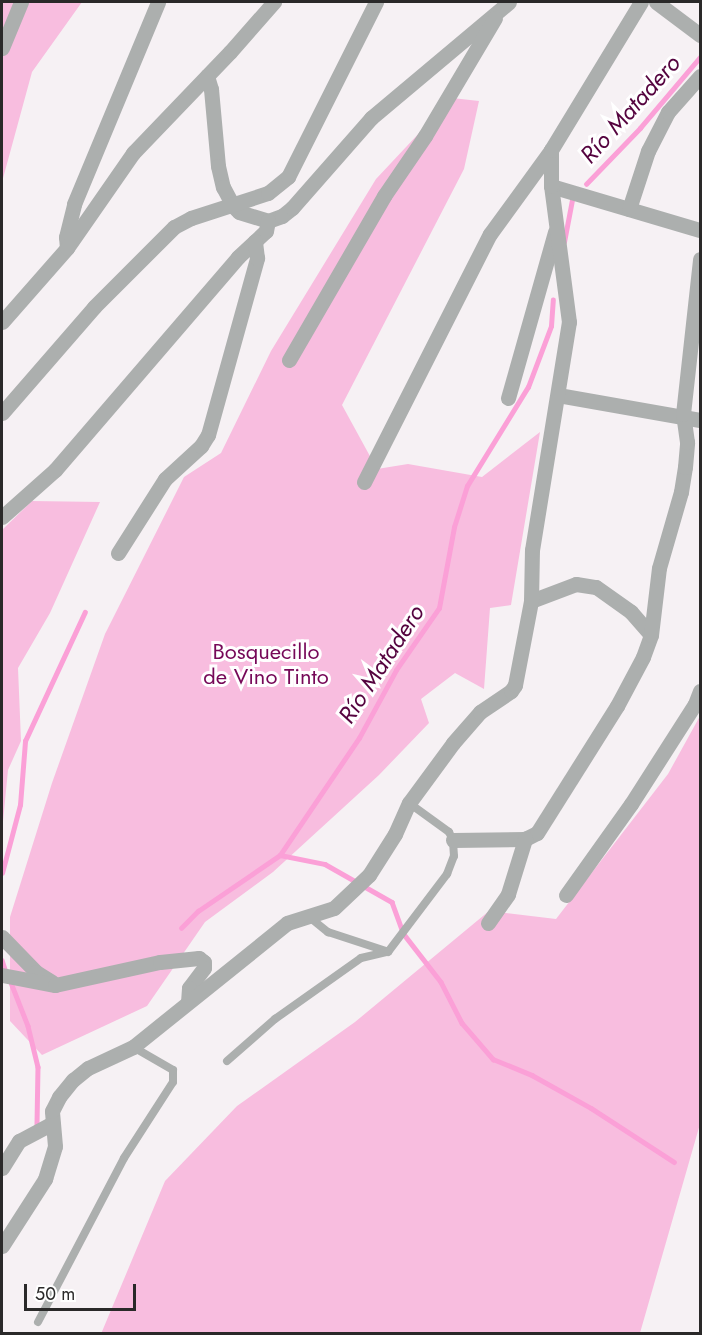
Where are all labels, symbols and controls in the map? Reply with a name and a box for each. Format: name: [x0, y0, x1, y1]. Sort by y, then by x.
water label: Río Matadero: [574, 49, 686, 169]
water label: Río Matadero: [332, 599, 430, 729]
park label: Bosquecillo de Vino Tinto: [203, 638, 329, 690]
scale bar: [27, 1272, 140, 1310]
text: 50 m: [35, 1281, 75, 1307]

